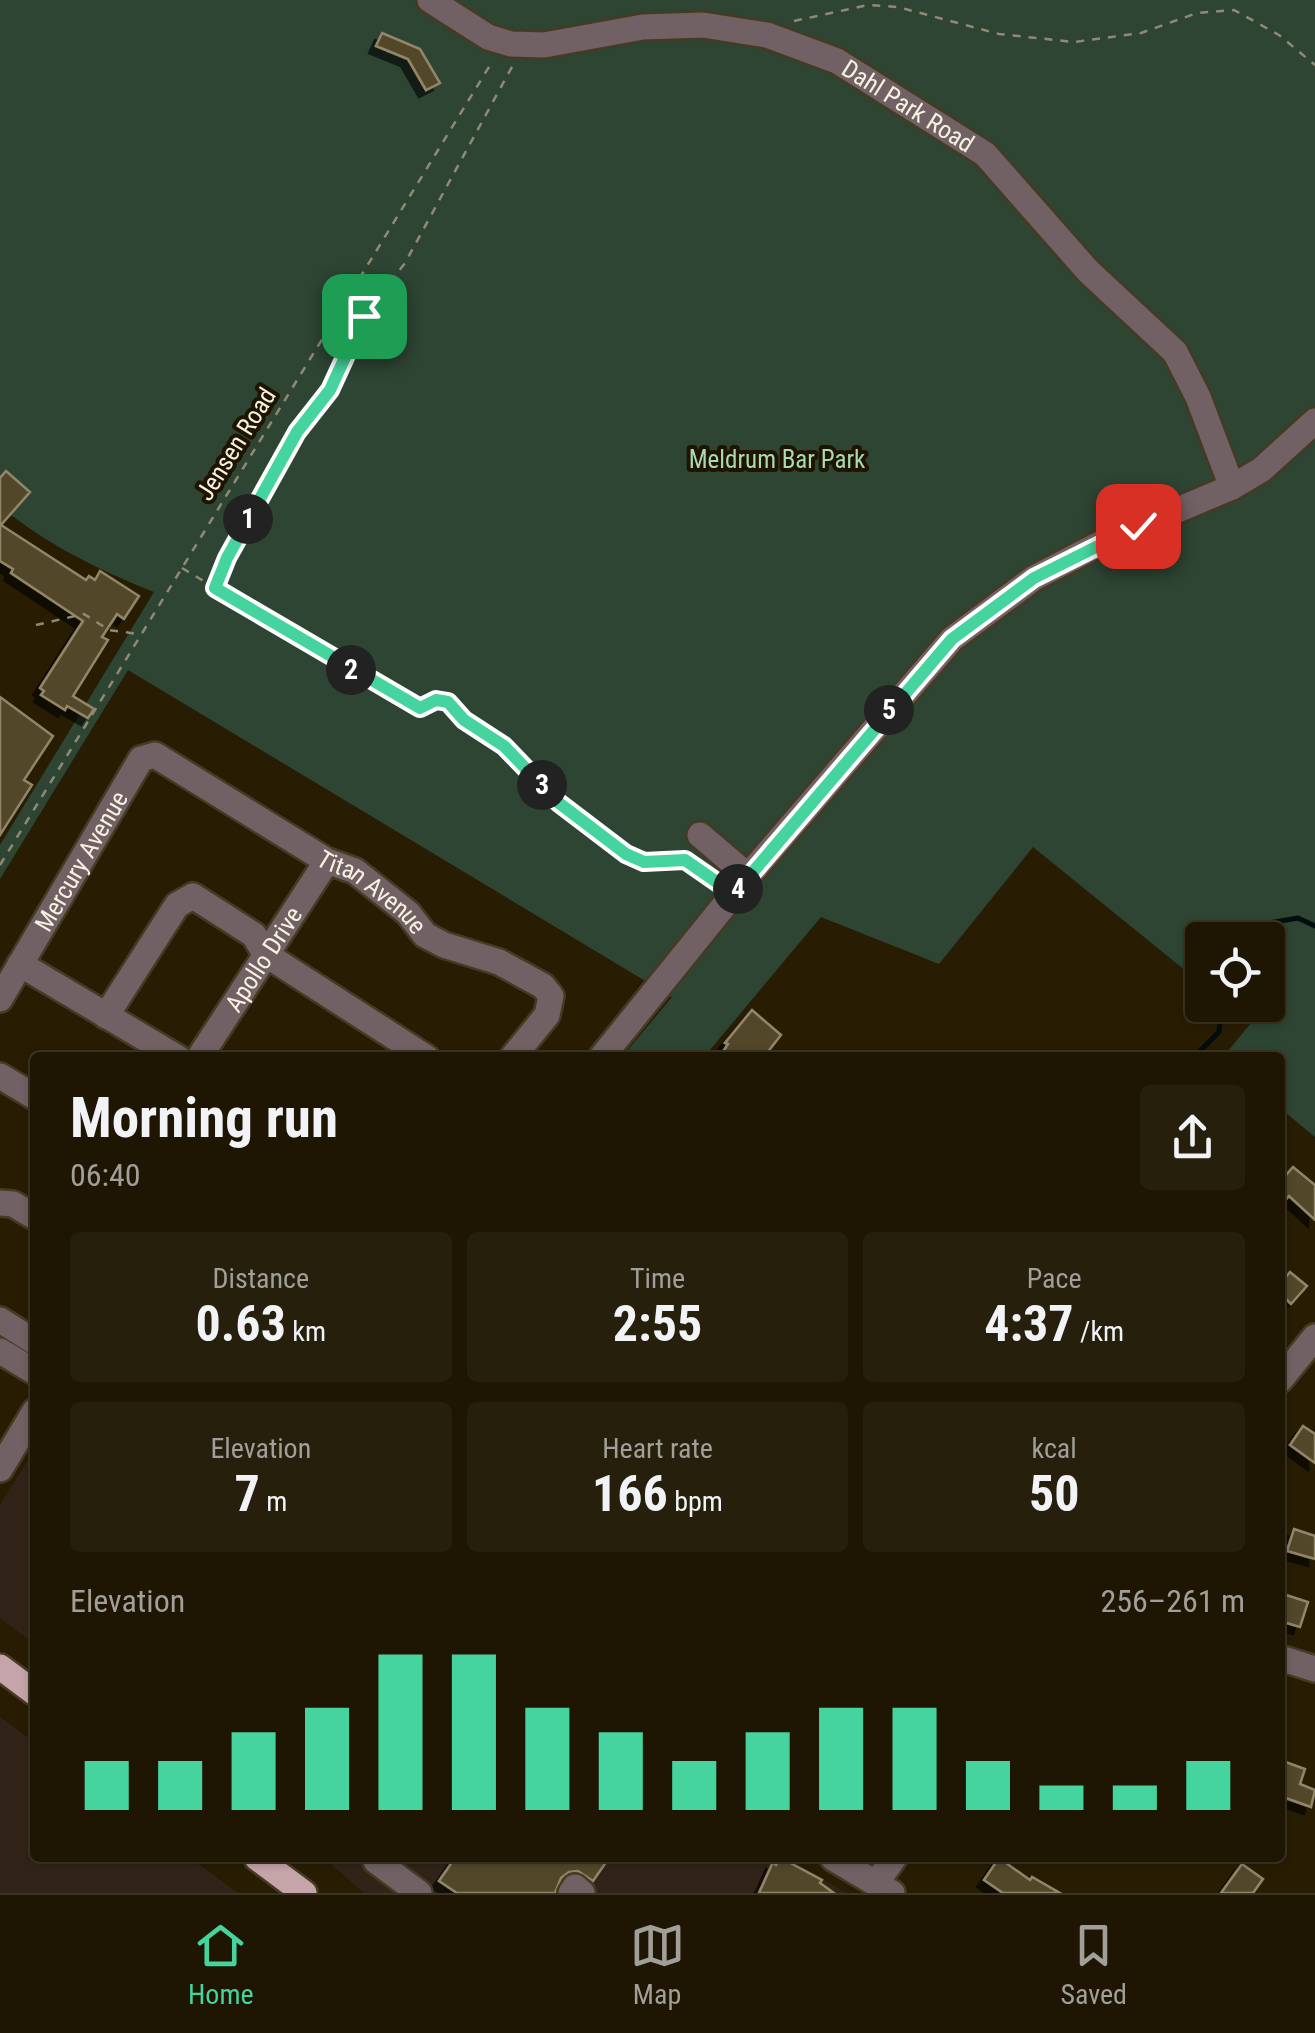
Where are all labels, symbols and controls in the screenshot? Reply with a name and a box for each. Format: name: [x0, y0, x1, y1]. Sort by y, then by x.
street label: Dahl Park Road: [837, 53, 980, 158]
pin: [322, 274, 407, 359]
icon: arrive: [337, 289, 392, 344]
street label: Jensen Road: [190, 382, 282, 506]
park label: Meldrum Bar Park: [689, 445, 866, 474]
pin: [1096, 484, 1181, 569]
pin: 1: [223, 494, 273, 544]
icon: check: [1111, 499, 1166, 554]
text: 1: [241, 502, 255, 535]
pin: 2: [326, 645, 376, 695]
text: 2: [344, 653, 358, 686]
pin: 5: [864, 685, 914, 735]
text: 5: [882, 693, 896, 726]
pin: 3: [517, 760, 567, 810]
text: 3: [535, 768, 549, 801]
street label: Mercury Avenue: [29, 786, 133, 936]
street label: Titan Avenue: [312, 844, 433, 939]
pin: 4: [713, 864, 763, 914]
text: 4: [731, 872, 745, 905]
street label: Apollo Drive: [219, 901, 308, 1017]
map controls: [1185, 922, 1285, 1022]
button: locate: [1185, 922, 1285, 1022]
button: share: [1140, 1085, 1245, 1190]
text: Morning run: [70, 1086, 338, 1150]
text: 06:40: [70, 1156, 141, 1194]
text: Distance: [213, 1262, 309, 1295]
text: Time: [630, 1262, 685, 1295]
text: Pace: [1027, 1262, 1082, 1295]
text: 0.63: [196, 1295, 286, 1353]
text: 2:55: [613, 1295, 702, 1353]
text: 4:37: [984, 1295, 1074, 1353]
text: km: [286, 1315, 326, 1348]
text: /km: [1074, 1315, 1124, 1348]
text: Elevation: [210, 1432, 311, 1465]
text: Heart rate: [602, 1432, 713, 1465]
text: kcal: [1032, 1432, 1077, 1465]
text: 7: [234, 1465, 260, 1523]
text: 166: [592, 1465, 668, 1523]
text: 50: [1029, 1465, 1079, 1523]
text: m: [260, 1485, 287, 1518]
text: bpm: [668, 1485, 723, 1518]
text: Elevation: [70, 1582, 185, 1620]
text: 256–261 m: [1100, 1582, 1245, 1620]
tab: Home: [188, 1918, 254, 2011]
tab: Map: [630, 1918, 685, 2011]
tab: Saved: [1060, 1918, 1127, 2011]

